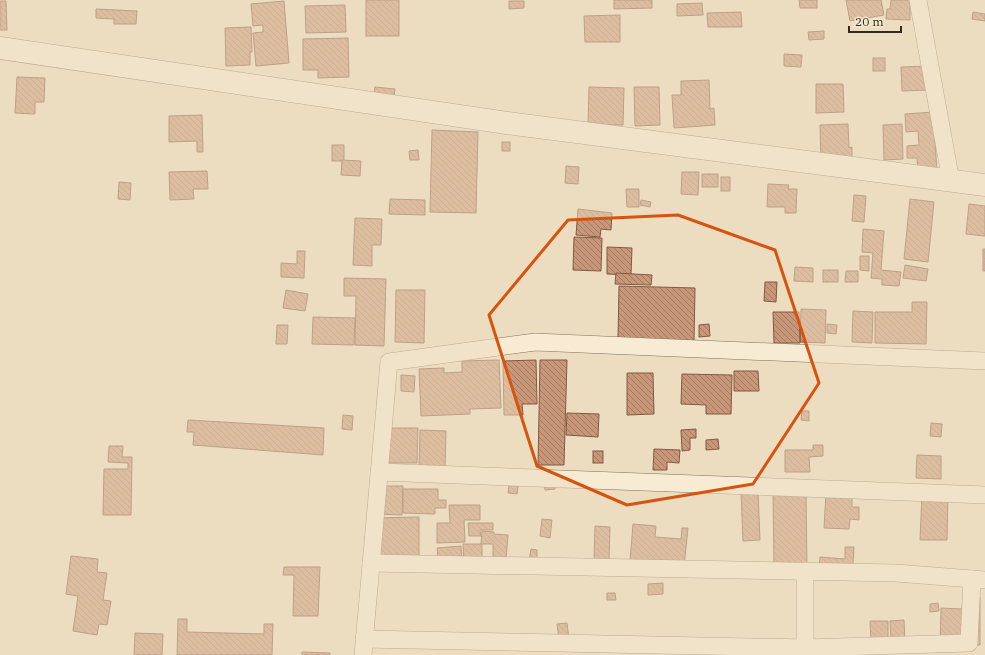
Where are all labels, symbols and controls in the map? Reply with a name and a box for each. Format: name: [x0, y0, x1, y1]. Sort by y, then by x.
scale bar: [849, 8, 901, 34]
text: 20 m: [855, 14, 884, 29]

